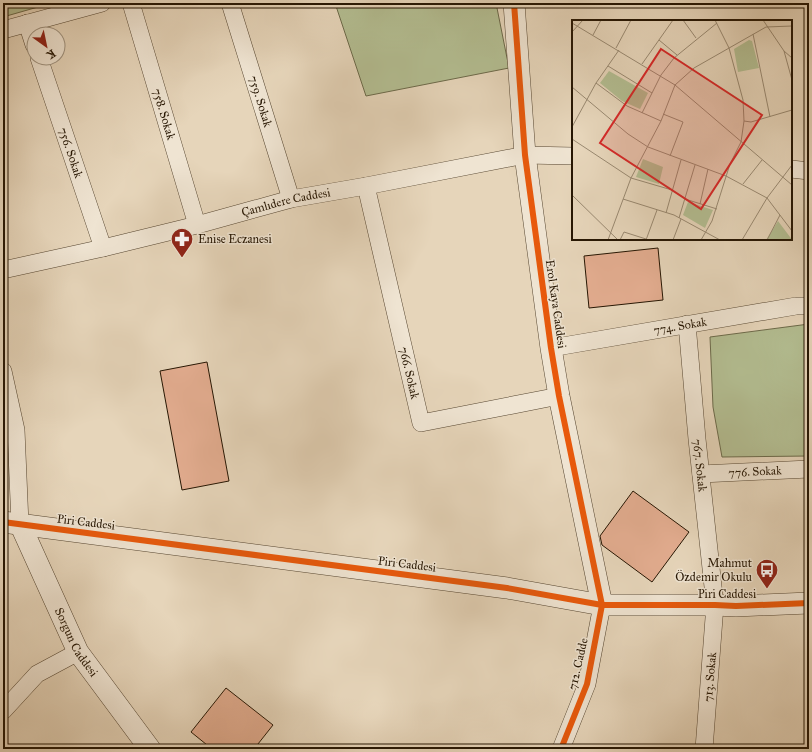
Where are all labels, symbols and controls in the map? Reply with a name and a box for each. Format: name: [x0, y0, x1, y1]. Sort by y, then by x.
inset map: [572, 20, 792, 240]
north arrow: [26, 26, 66, 66]
text: K: [43, 46, 58, 62]
street label: 759. Sokak: [246, 74, 275, 129]
street label: 758. Sokak: [150, 87, 178, 142]
street label: 756. Sokak: [56, 126, 86, 180]
street label: Çamlıdere Caddesi: [240, 185, 332, 219]
pharmacy icon: Enise Eczanesi: [169, 226, 195, 259]
place label: Enise Eczanesi: [198, 232, 272, 246]
street label: Erol Kaya Caddesi: [543, 259, 569, 350]
street label: 774. Sokak: [652, 314, 708, 337]
street label: 766. Sokak: [397, 346, 422, 401]
street label: 767. Sokak: [690, 438, 710, 493]
street label: 776. Sokak: [728, 463, 782, 480]
street label: Piri Caddesi: [56, 511, 117, 533]
street label: Piri Caddesi: [377, 553, 438, 575]
place label: Mahmut Özdemir Okulu: [675, 556, 753, 584]
bus stop icon: Mahmut Özdemir Okulu: [754, 557, 780, 590]
street label: Piri Caddesi: [698, 587, 757, 601]
street label: Sorgun Caddesi: [52, 605, 101, 680]
street label: 712. Cadde: [565, 637, 591, 691]
street label: 713. Sokak: [701, 651, 719, 703]

